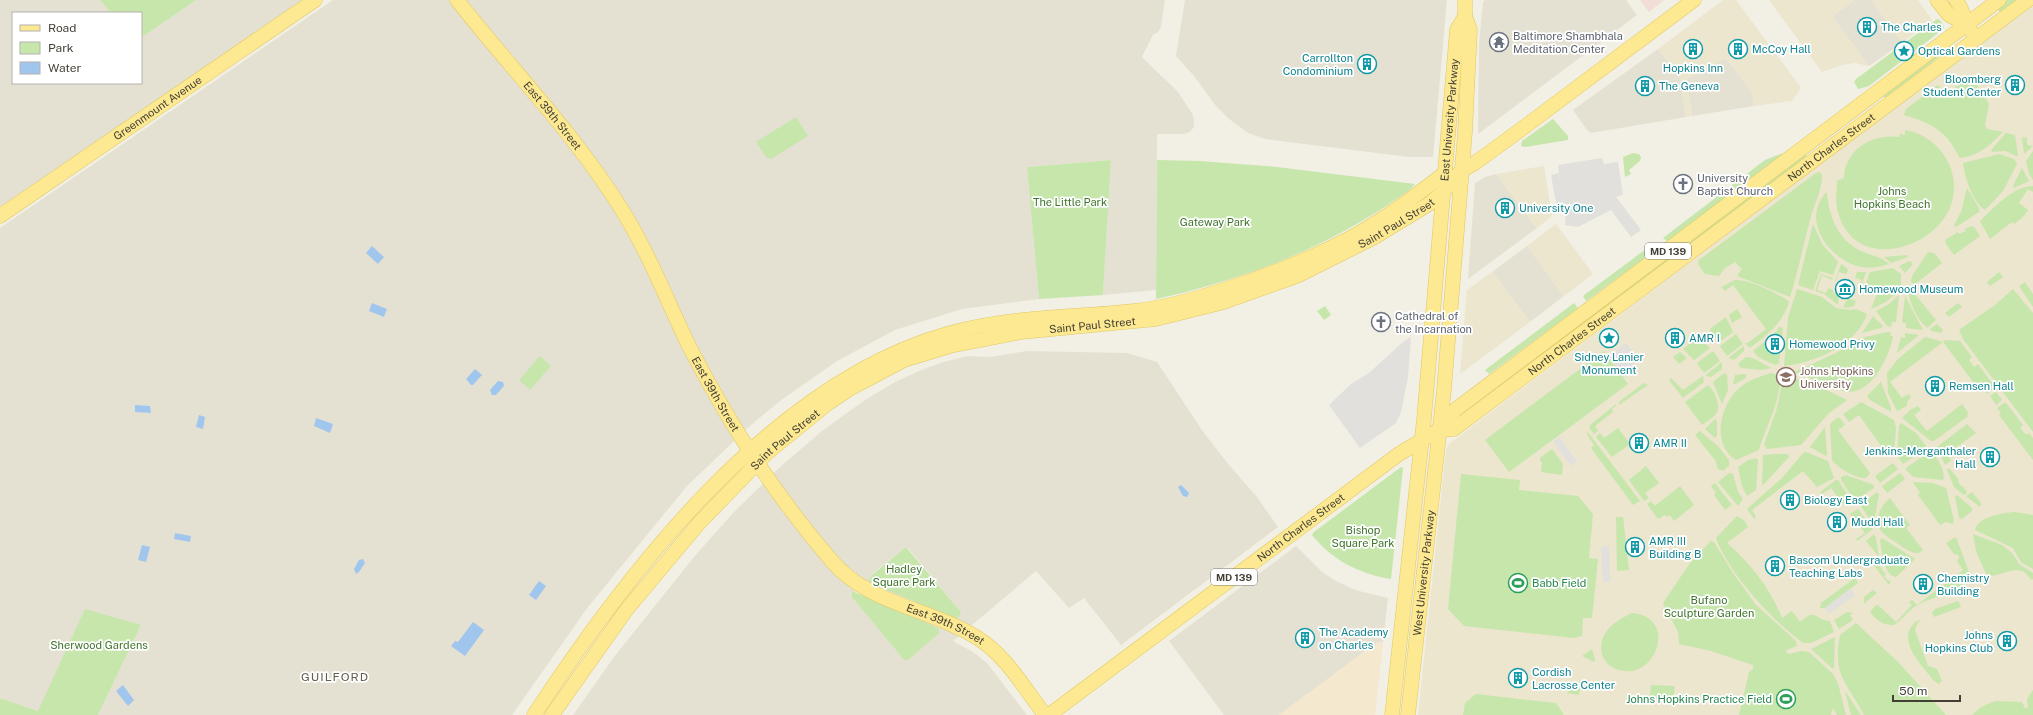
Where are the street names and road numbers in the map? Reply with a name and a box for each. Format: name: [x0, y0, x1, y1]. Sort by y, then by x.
street label: East University Parkway: [1438, 58, 1461, 182]
street label: Greenmount Avenue: [111, 74, 204, 142]
street label: East 39th Street: [521, 79, 584, 152]
street label: North Charles Street: [1785, 111, 1877, 184]
street label: Saint Paul Street: [1356, 196, 1437, 251]
road number: MD 139: [1645, 243, 1691, 259]
street label: North Charles Street: [1526, 305, 1618, 378]
street label: Saint Paul Street: [1049, 315, 1136, 335]
street label: East 39th Street: [690, 355, 742, 434]
street label: Saint Paul Street: [748, 407, 822, 472]
street label: North Charles Street: [1255, 491, 1347, 564]
street label: West University Parkway: [1411, 509, 1437, 636]
road number: MD 139: [1211, 569, 1257, 585]
street label: East 39th Street: [905, 601, 987, 647]

